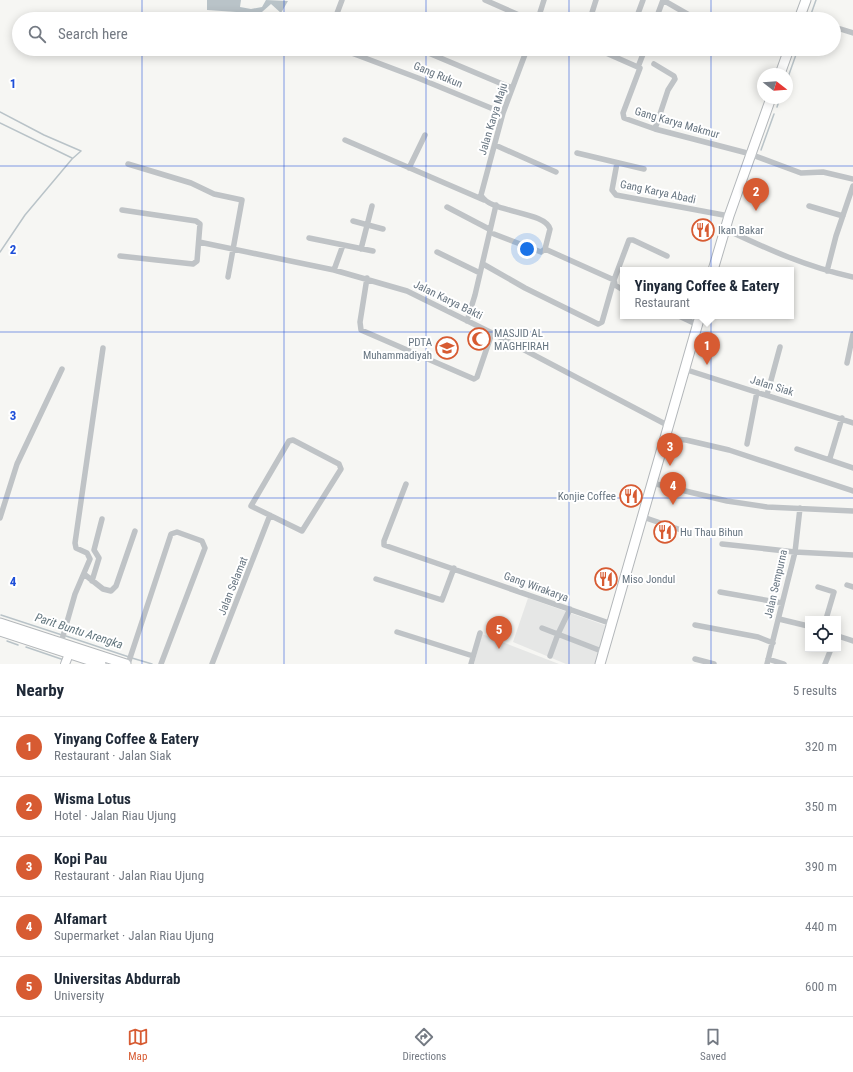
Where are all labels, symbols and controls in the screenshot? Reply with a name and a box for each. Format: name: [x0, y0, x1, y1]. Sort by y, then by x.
search box: [12, 12, 841, 56]
icon: search: [26, 23, 48, 45]
text: Search here: [58, 25, 128, 43]
street label: Gang Rukun: [412, 59, 464, 91]
north arrow: [757, 68, 793, 104]
text: 1: [10, 76, 16, 91]
street label: Jalan Karya Maju: [476, 81, 510, 157]
street label: Gang Karya Makmur: [633, 105, 721, 141]
street label: Gang Karya Abadi: [619, 178, 697, 206]
pin: 2: [743, 178, 769, 211]
restaurant icon: Ikan Bakar: [690, 217, 716, 243]
place label: Ikan Bakar: [718, 224, 764, 237]
your location: [517, 239, 537, 259]
text: 2: [10, 242, 17, 257]
popup: [620, 267, 794, 319]
text: Yinyang Coffee & Eatery: [635, 277, 779, 295]
street label: Jalan Karya Bakti: [411, 278, 485, 322]
text: Restaurant: [635, 295, 690, 310]
mosque icon: MASJID AL MAGHFIRAH: [466, 326, 492, 352]
place label: MASJID AL MAGHFIRAH: [494, 327, 549, 353]
pin: 1: [694, 332, 720, 365]
school or university icon: PDTA Muhammadiyah: [434, 335, 460, 361]
place label: PDTA Muhammadiyah: [363, 336, 433, 362]
street label: Jalan Siak: [749, 373, 795, 399]
text: 3: [10, 408, 16, 423]
pin: 3: [657, 433, 683, 466]
pin: 4: [660, 472, 686, 505]
restaurant icon: Konjie Coffee: [618, 483, 644, 509]
place label: Konjie Coffee: [558, 490, 616, 503]
restaurant icon: Hu Thau Bihun: [652, 519, 678, 545]
place label: Hu Thau Bihun: [680, 526, 743, 539]
street label: Jalan Sempurna: [762, 548, 790, 620]
street label: Jalan Selamat: [215, 555, 251, 617]
restaurant icon: Miso Jondul: [593, 566, 619, 592]
street label: Gang Wirakarya: [502, 569, 570, 605]
place label: Miso Jondul: [622, 573, 675, 586]
text: 4: [10, 574, 17, 589]
water label: Parit Buntu Arengka: [33, 610, 125, 652]
pin: 5: [486, 616, 512, 649]
map controls: [805, 616, 841, 652]
button: locate: [805, 616, 841, 652]
text: Nearby: [16, 680, 64, 700]
text: 5 results: [793, 683, 837, 698]
text: Yinyang Coffee & Eatery: [54, 730, 199, 748]
text: 1: [26, 739, 32, 754]
text: 320 m: [805, 739, 837, 754]
text: Restaurant · Jalan Siak: [54, 748, 171, 763]
text: Wisma Lotus: [54, 790, 131, 808]
text: 2: [26, 799, 32, 814]
text: 350 m: [805, 799, 837, 814]
text: Hotel · Jalan Riau Ujung: [54, 808, 176, 823]
text: Kopi Pau: [54, 850, 107, 868]
text: 3: [26, 859, 32, 874]
text: 390 m: [805, 859, 837, 874]
text: Restaurant · Jalan Riau Ujung: [54, 868, 204, 883]
text: Alfamart: [54, 910, 107, 928]
text: 4: [26, 919, 32, 934]
text: 440 m: [805, 919, 837, 934]
text: Supermarket · Jalan Riau Ujung: [54, 928, 214, 943]
text: Universitas Abdurrab: [54, 970, 180, 988]
text: 5: [26, 979, 32, 994]
text: 600 m: [805, 979, 837, 994]
text: University: [54, 988, 104, 1003]
tab: Map: [127, 1026, 149, 1063]
tab: Directions: [402, 1026, 446, 1063]
tab: Saved: [700, 1026, 726, 1063]

